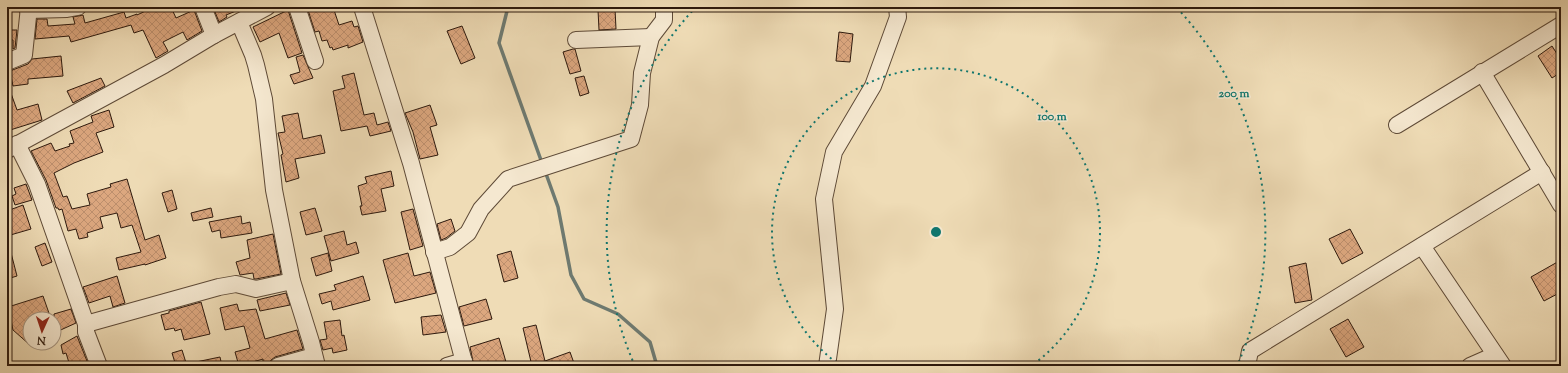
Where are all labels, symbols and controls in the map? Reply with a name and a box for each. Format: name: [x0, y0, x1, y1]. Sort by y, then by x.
text: 200 m: [1219, 85, 1249, 103]
text: 100 m: [1036, 108, 1067, 126]
centre of rings: [929, 225, 943, 239]
north arrow: [22, 311, 62, 351]
text: N: [37, 332, 47, 348]

